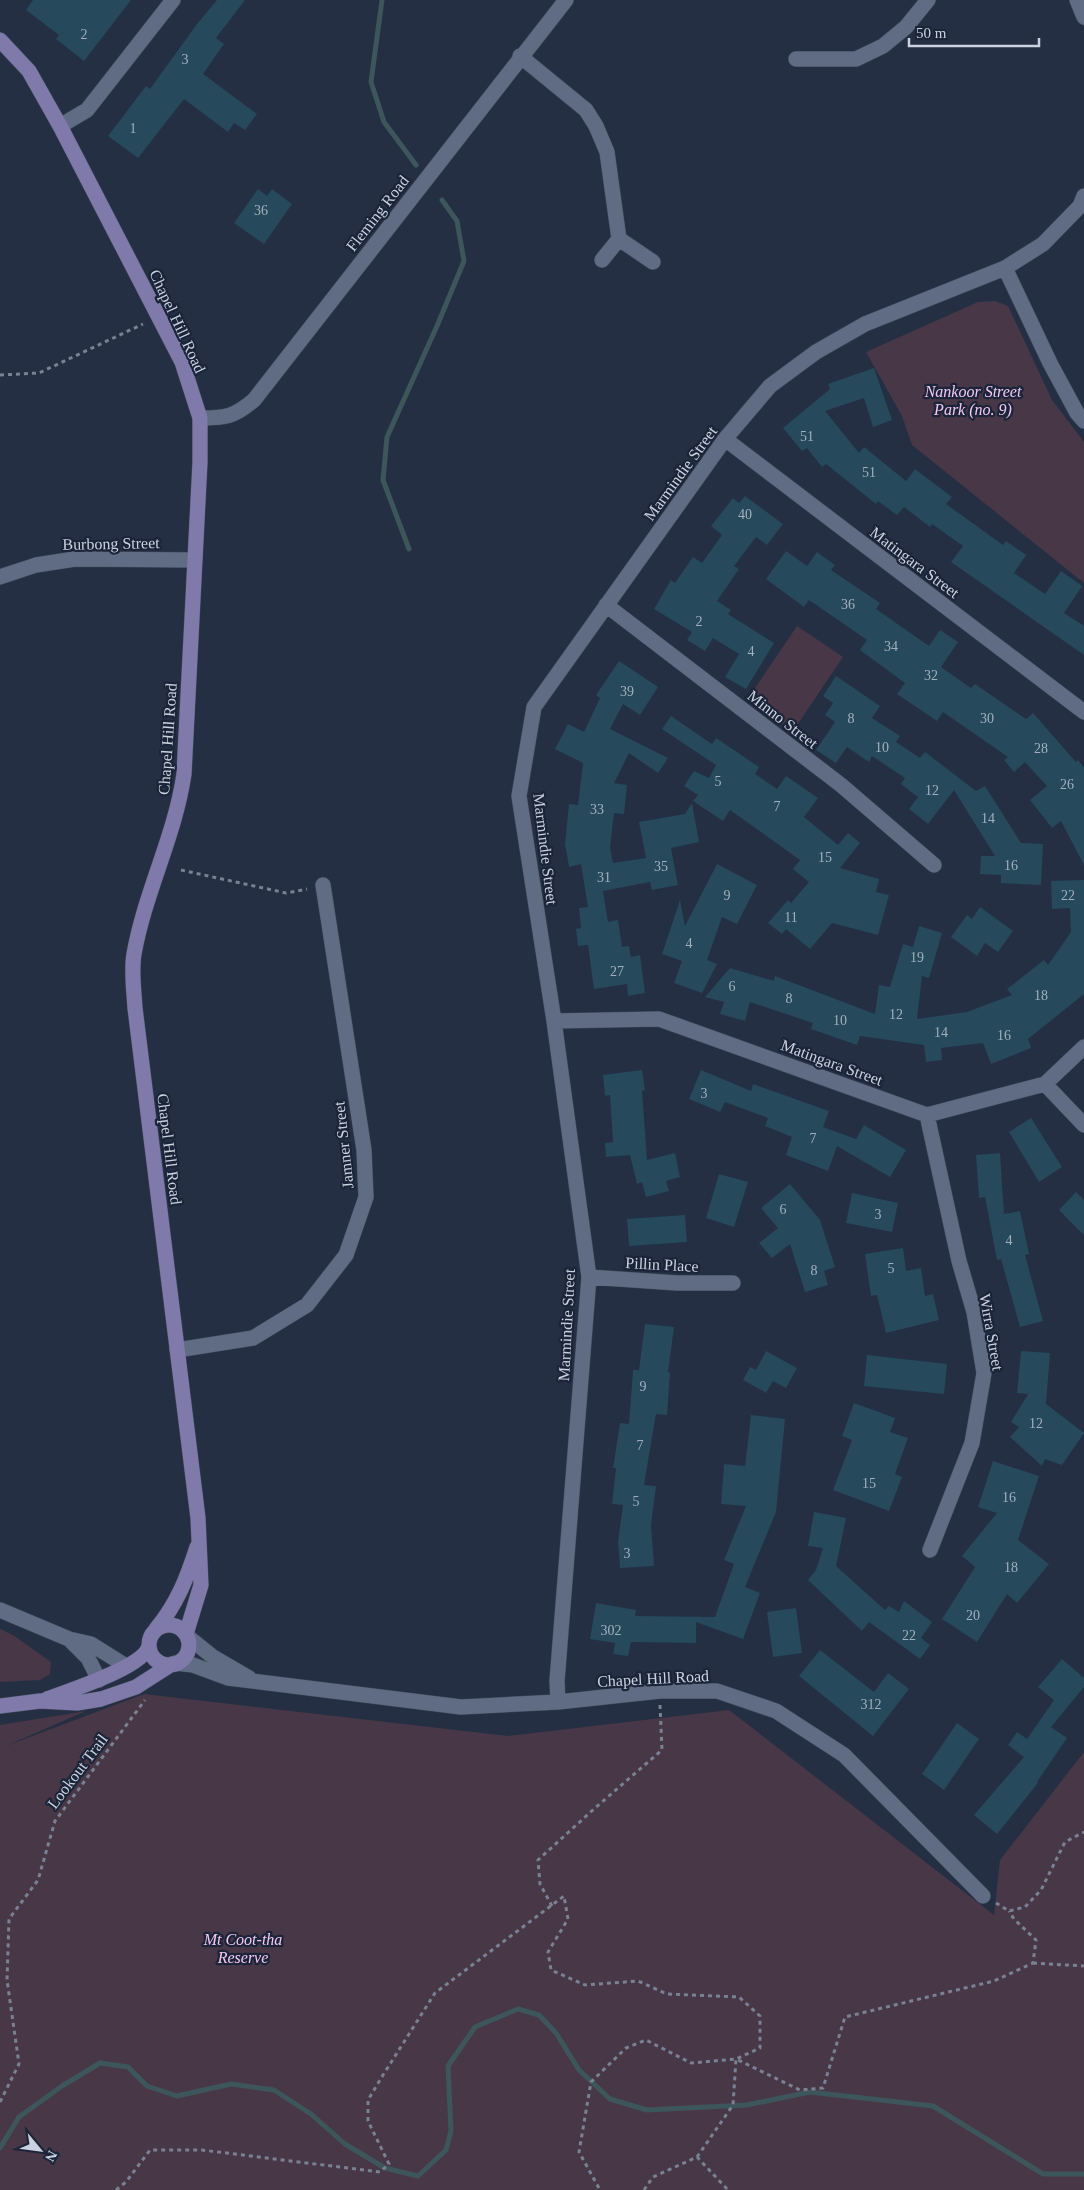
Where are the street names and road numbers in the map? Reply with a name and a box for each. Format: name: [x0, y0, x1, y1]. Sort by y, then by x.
street label: Fleming Road: [343, 172, 413, 255]
street label: Chapel Hill Road: [145, 267, 209, 376]
street label: Marmindie Street: [640, 422, 721, 524]
street label: Matingara Street: [866, 523, 963, 603]
street label: Burbong Street: [62, 534, 160, 554]
street label: Chapel Hill Road: [155, 683, 181, 796]
street label: Minno Street: [744, 687, 821, 752]
street label: Marmindie Street: [530, 792, 561, 906]
street label: Matingara Street: [778, 1036, 886, 1090]
street label: Chapel Hill Road: [153, 1092, 185, 1206]
street label: Jamner Street: [330, 1100, 357, 1189]
street label: Pillin Place: [625, 1254, 699, 1275]
street label: Marmindie Street: [555, 1268, 578, 1382]
street label: Wirra Street: [976, 1292, 1007, 1373]
street label: Chapel Hill Road: [597, 1667, 709, 1691]
street label: Lookout Trail: [44, 1730, 111, 1812]

